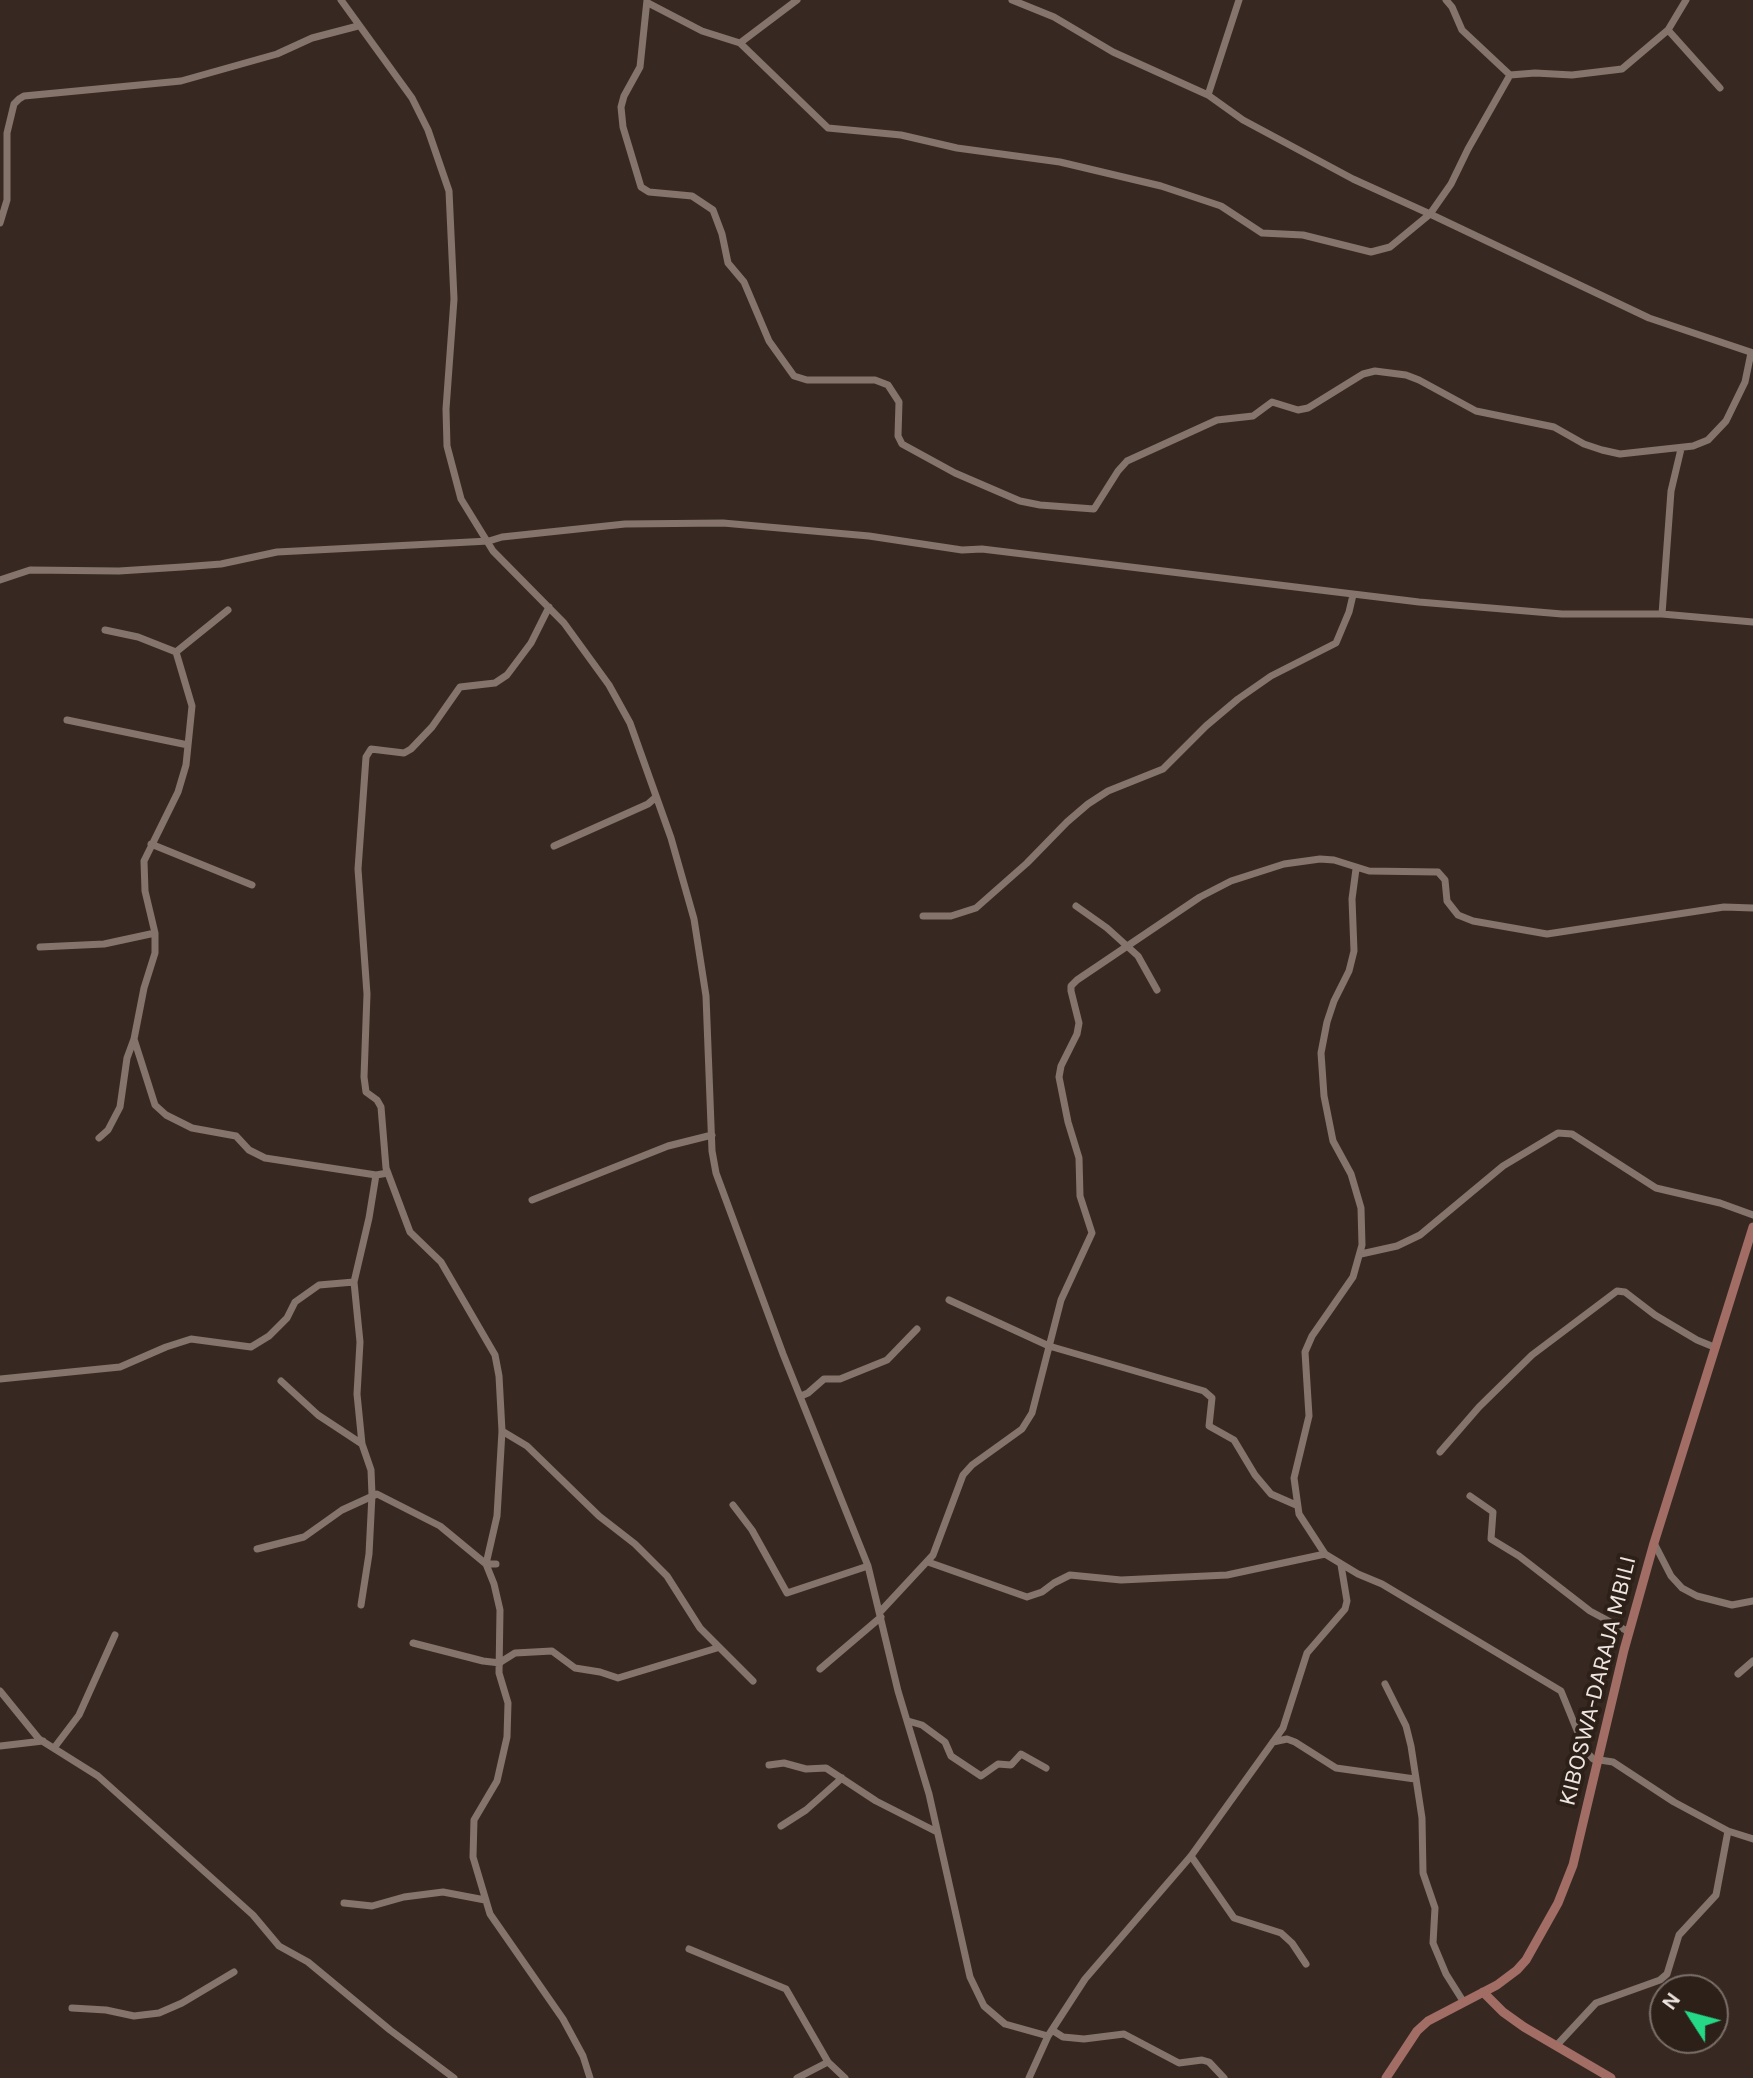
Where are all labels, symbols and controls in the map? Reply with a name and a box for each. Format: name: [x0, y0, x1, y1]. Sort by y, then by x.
street label: KIBOSWA-DARAJA MBILI: [1553, 1553, 1643, 1809]
north arrow: [1649, 1974, 1729, 2054]
text: N: [1656, 1987, 1686, 2015]

